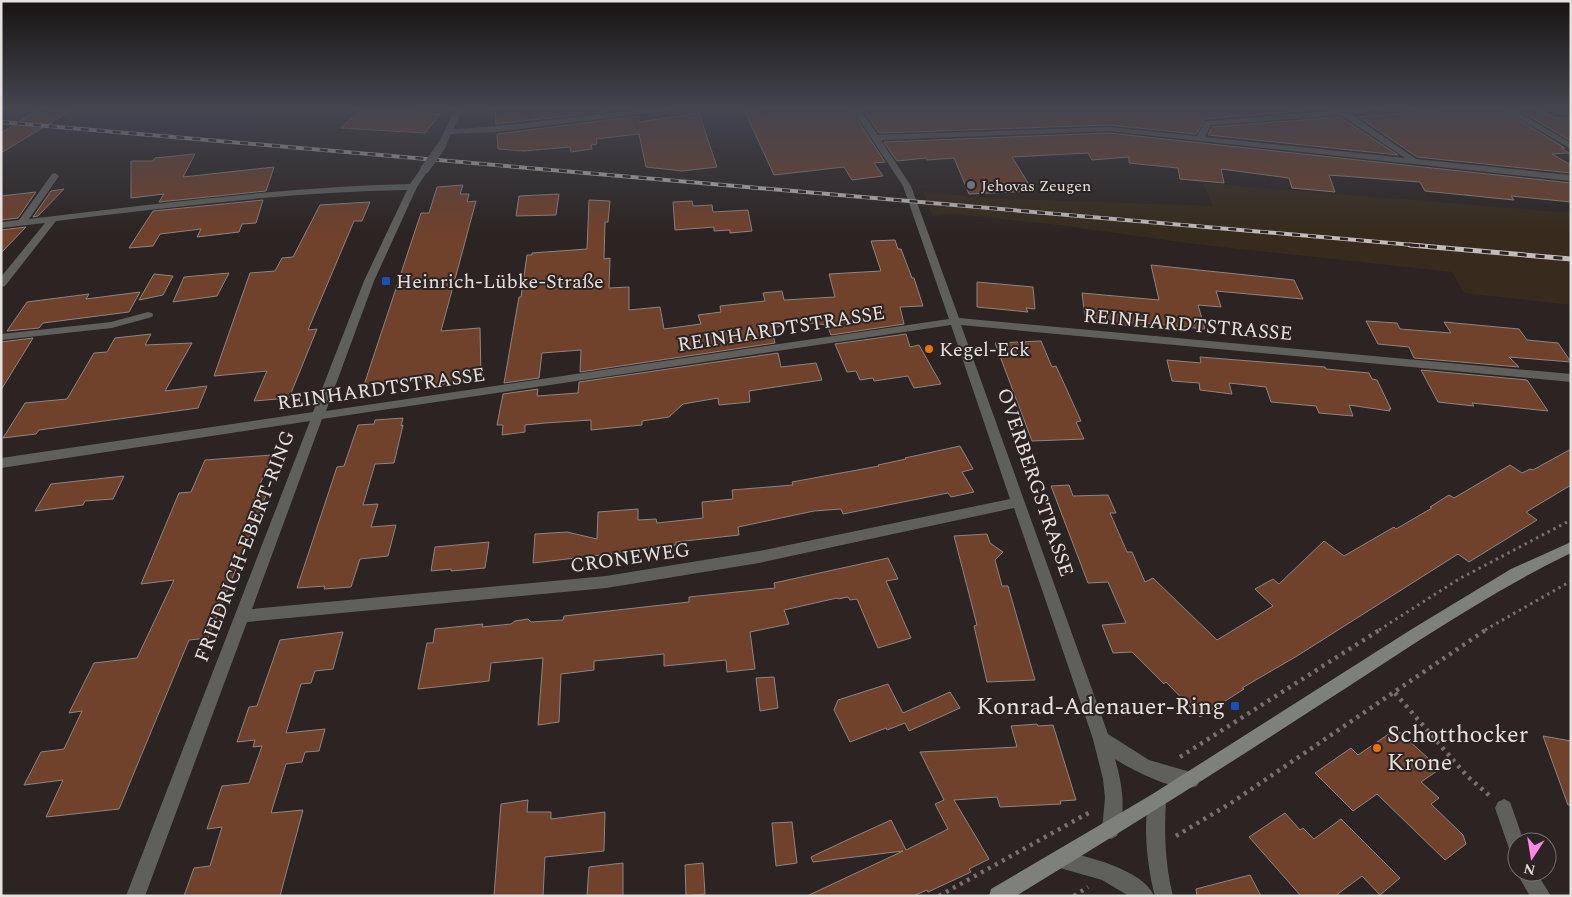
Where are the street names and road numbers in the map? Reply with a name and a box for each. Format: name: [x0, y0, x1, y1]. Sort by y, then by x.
street label: REINHARDTSTRASSE: [675, 298, 887, 360]
street label: REINHARDTSTRASSE: [1082, 301, 1294, 349]
street label: REINHARDTSTRASSE: [275, 360, 487, 418]
street label: OVERBERGSTRASSE: [989, 384, 1081, 581]
street label: FRIEDRICH-EBERT-RING: [187, 426, 303, 667]
street label: CRONEWEG: [568, 535, 692, 581]

